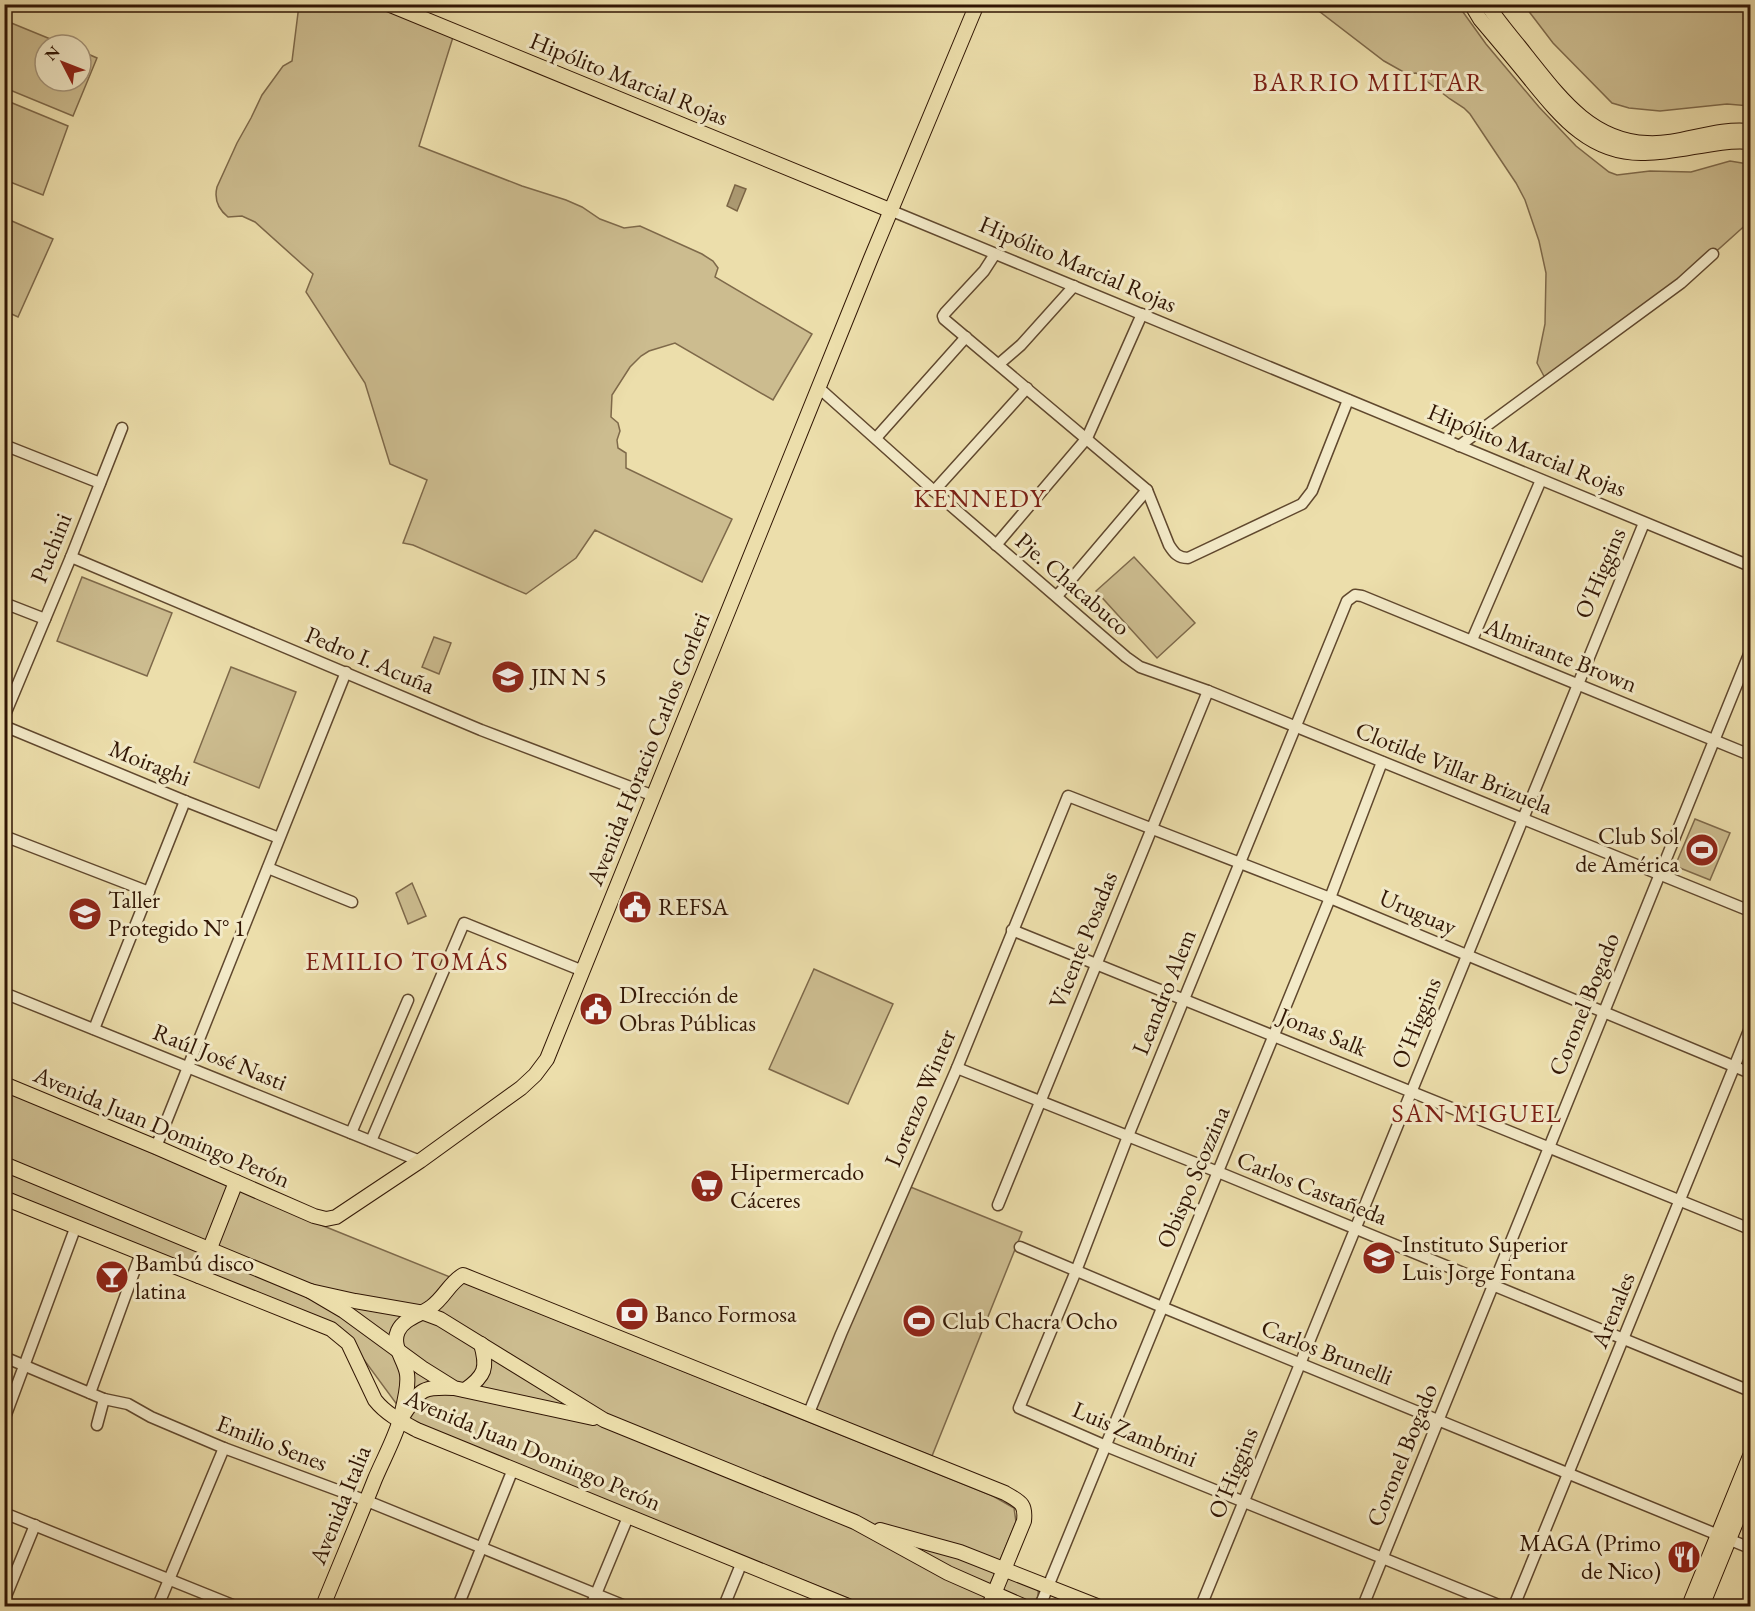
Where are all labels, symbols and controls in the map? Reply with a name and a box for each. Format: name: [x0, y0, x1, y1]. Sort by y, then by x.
street label: Hipólito Marcial Rojas: [525, 25, 733, 133]
north arrow: [33, 33, 93, 93]
text: N: [40, 41, 64, 65]
district label: BARRIO MILITAR: [1252, 65, 1486, 99]
street label: Hipólito Marcial Rojas: [975, 208, 1182, 319]
street label: Hipólito Marcial Rojas: [1423, 396, 1631, 504]
district label: KENNEDY: [914, 481, 1047, 515]
street label: Puchini: [23, 508, 79, 587]
street label: O'Higgins: [1567, 523, 1632, 623]
street label: Pje. Chacabuco: [1009, 525, 1137, 642]
street label: Avenida Horacio Carlos Gorleri: [578, 608, 717, 891]
street label: Almirante Brown: [1480, 610, 1642, 699]
street label: Pedro I. Acuña: [301, 618, 440, 701]
school or university icon: JIN N 5: [490, 659, 526, 695]
place label: JIN N 5: [529, 661, 606, 692]
street label: Clotilde Villar Brizuela: [1351, 714, 1558, 821]
street label: Moiraghi: [105, 732, 196, 793]
place label: Club Sol de América: [1575, 820, 1679, 879]
sports icon: Club Sol de América: [1684, 832, 1720, 868]
street label: Vicente Posadas: [1041, 867, 1124, 1013]
street label: Uruguay: [1375, 881, 1462, 942]
place label: Taller Protegido N° 1: [108, 884, 245, 943]
public building icon: REFSA: [617, 889, 653, 925]
place label: REFSA: [658, 891, 729, 922]
school or university icon: Taller Protegido N° 1: [67, 896, 103, 932]
street label: Leandro Alem: [1124, 924, 1203, 1059]
street label: Coronel Bogado: [1541, 928, 1626, 1080]
district label: EMILIO TOMÁS: [305, 944, 509, 978]
street label: O'Higgins: [1383, 973, 1448, 1073]
place label: DIrección de Obras Públicas: [619, 979, 756, 1038]
public building icon: DIrección de Obras Públicas: [578, 991, 614, 1027]
street label: Jonas Salk: [1273, 999, 1373, 1064]
street label: Raúl José Nasti: [149, 1016, 292, 1097]
street label: Lorenzo Winter: [877, 1024, 962, 1171]
street label: Avenida Juan Domingo Perón: [28, 1058, 295, 1195]
district label: SAN MIGUEL: [1391, 1096, 1563, 1130]
street label: Obispo Scozzina: [1149, 1101, 1237, 1253]
street label: Carlos Castañeda: [1232, 1143, 1392, 1232]
place label: Hipermercado Cáceres: [730, 1156, 864, 1215]
supermarket icon: Hipermercado Cáceres: [689, 1168, 725, 1204]
place label: Instituto Superior Luis Jorge Fontana: [1402, 1228, 1576, 1287]
school or university icon: Instituto Superior Luis Jorge Fontana: [1361, 1240, 1397, 1276]
place label: Bambú disco latina: [135, 1247, 254, 1306]
bar icon: Bambú disco latina: [94, 1259, 130, 1295]
street label: Arenales: [1583, 1267, 1642, 1353]
bank icon: Banco Formosa: [614, 1296, 650, 1332]
place label: Banco Formosa: [655, 1298, 797, 1329]
sports icon: Club Chacra Ocho: [901, 1303, 937, 1339]
place label: Club Chacra Ocho: [942, 1305, 1118, 1336]
street label: Carlos Brunelli: [1257, 1311, 1398, 1392]
street label: Coronel Bogado: [1359, 1379, 1444, 1531]
street label: Avenida Juan Domingo Perón: [399, 1381, 666, 1518]
street label: Luis Zambrini: [1068, 1393, 1202, 1474]
street label: Emilio Senes: [212, 1407, 332, 1478]
street label: O'Higgins: [1200, 1423, 1265, 1523]
street label: Avenida Italia: [301, 1440, 378, 1570]
place label: MAGA (Primo de Nico): [1519, 1527, 1661, 1586]
restaurant icon: MAGA (Primo de Nico): [1666, 1539, 1702, 1575]

